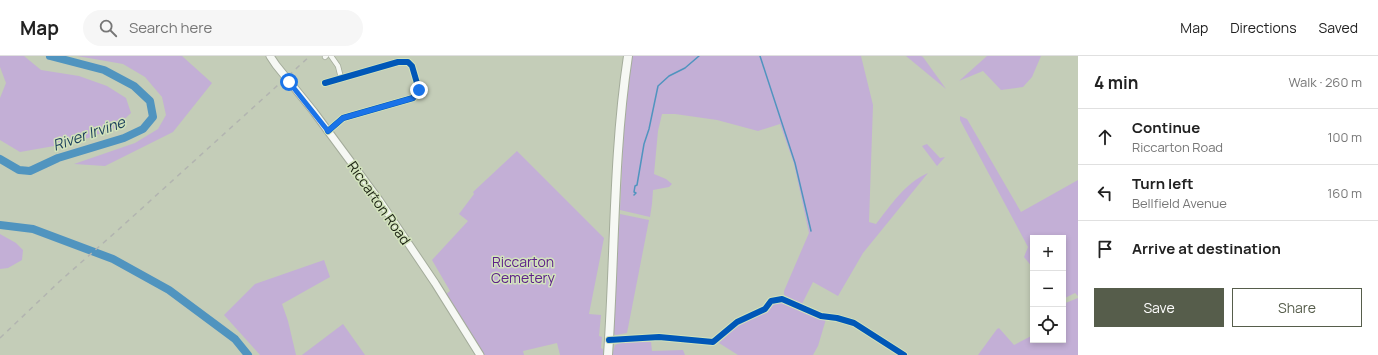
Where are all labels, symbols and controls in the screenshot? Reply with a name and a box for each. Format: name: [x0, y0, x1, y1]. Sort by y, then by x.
search box: [83, 10, 363, 46]
text: Map: [20, 15, 59, 41]
icon: search: [97, 17, 119, 39]
text: Search here: [129, 17, 212, 38]
text: Map: [1180, 18, 1208, 37]
text: Directions: [1230, 18, 1297, 37]
text: Saved: [1319, 18, 1358, 37]
text: 4 min: [1094, 71, 1138, 94]
route start: [280, 73, 298, 91]
text: Walk · 260 m: [1289, 73, 1362, 91]
route end: [410, 81, 428, 99]
water label: River Irvine: [50, 111, 129, 156]
text: Continue: [1132, 117, 1200, 138]
icon: ahead: [1094, 126, 1116, 148]
text: 100 m: [1327, 128, 1362, 146]
text: Riccarton Road: [1132, 138, 1223, 156]
street label: Riccarton Road: [343, 157, 415, 248]
text: Turn left: [1132, 173, 1194, 194]
icon: left: [1094, 182, 1116, 204]
text: 160 m: [1327, 184, 1362, 202]
text: Bellfield Avenue: [1132, 194, 1227, 212]
map controls: [1030, 235, 1066, 343]
button: +: [1030, 235, 1066, 271]
icon: arrive: [1094, 238, 1116, 260]
text: Arrive at destination: [1132, 238, 1281, 259]
park label: Riccarton Cemetery: [491, 252, 556, 287]
button: −: [1030, 271, 1066, 307]
button: Save: [1094, 288, 1224, 327]
button: Share: [1232, 288, 1362, 327]
button: locate: [1030, 307, 1066, 343]

